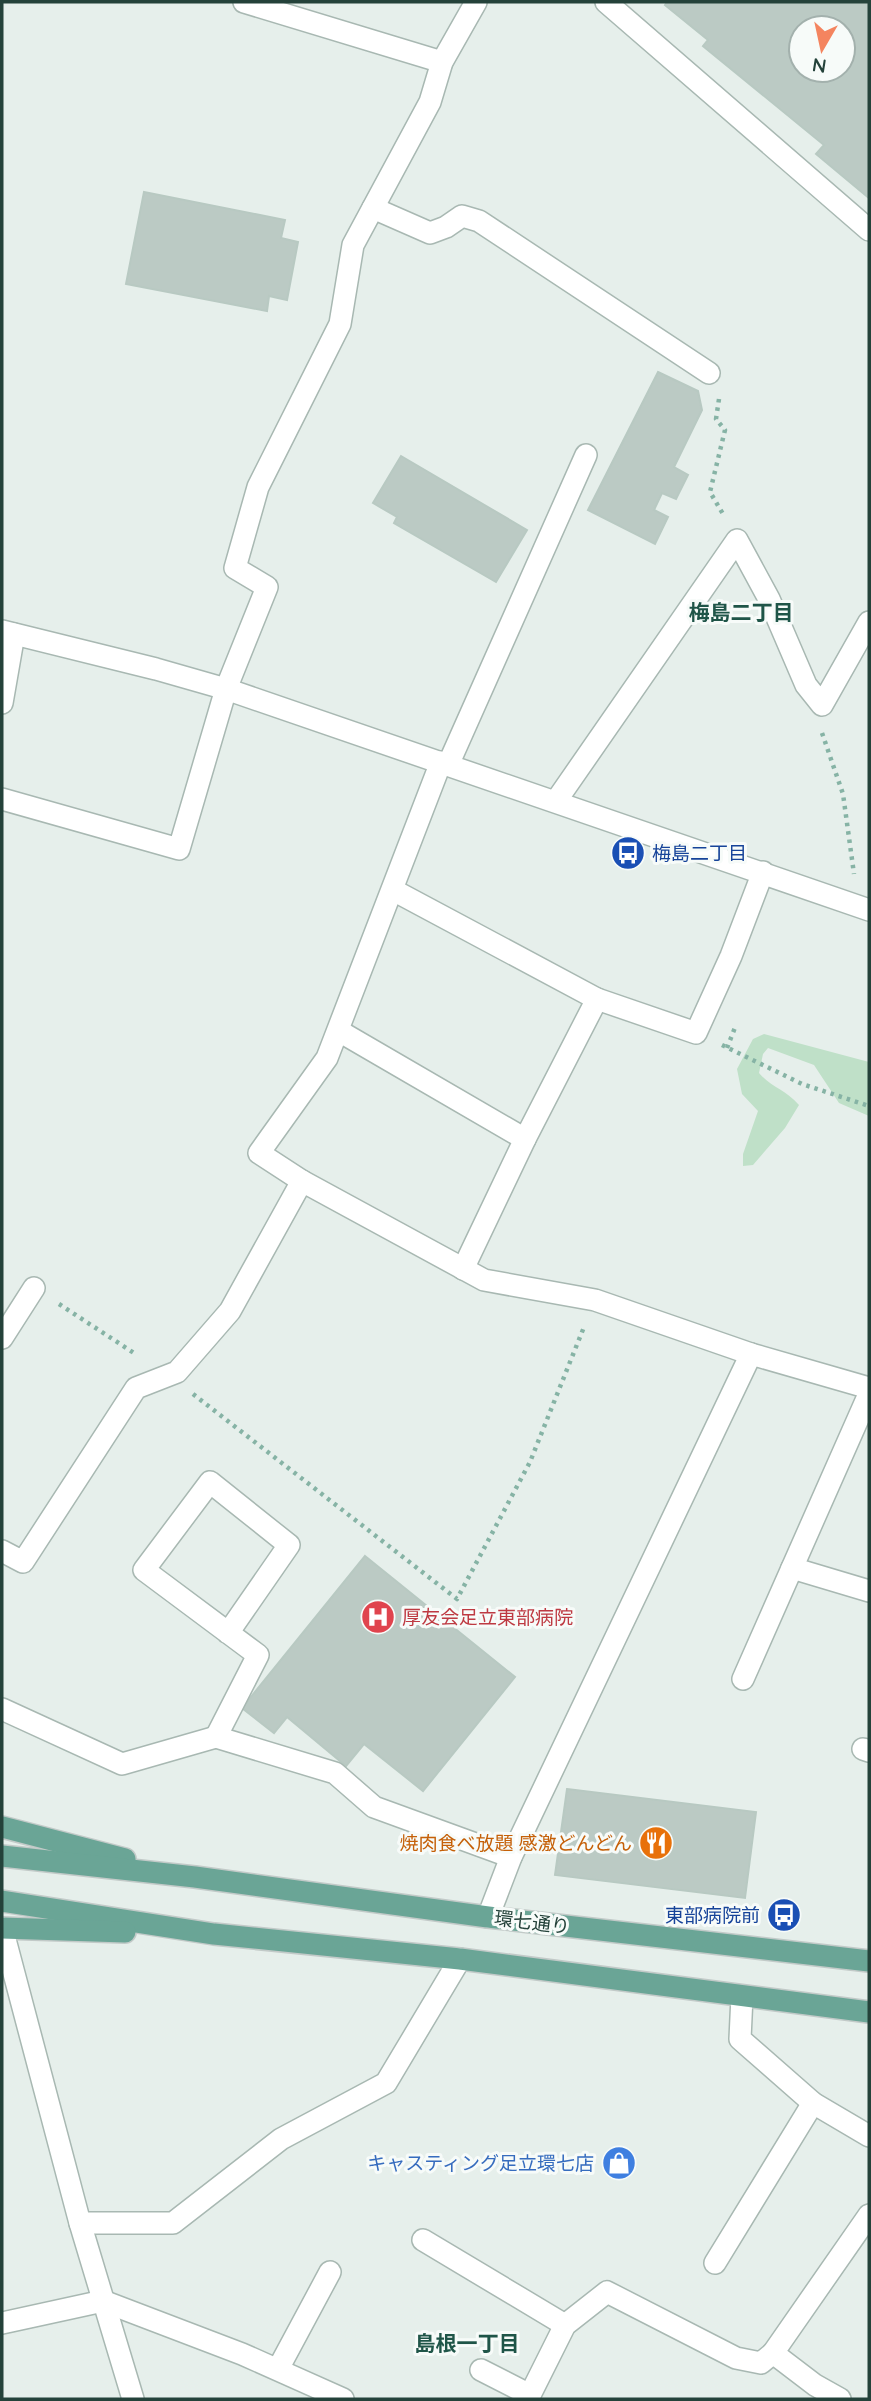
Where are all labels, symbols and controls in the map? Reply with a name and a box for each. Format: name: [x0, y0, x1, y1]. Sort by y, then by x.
north arrow: [787, 14, 857, 84]
text: N: [811, 53, 828, 79]
district label: 梅島二丁目: [689, 599, 794, 625]
bus stop icon: 梅島二丁目: [609, 834, 647, 872]
place label: 梅島二丁目: [652, 841, 747, 865]
hospital icon: 厚友会足立東部病院: [359, 1598, 397, 1636]
place label: 厚友会足立東部病院: [402, 1605, 573, 1629]
restaurant icon: 焼肉食べ放題 感激どんどん: [637, 1824, 675, 1862]
place label: 焼肉食べ放題 感激どんどん: [399, 1831, 632, 1855]
bus stop icon: 東部病院前: [765, 1896, 803, 1934]
place label: 東部病院前: [665, 1903, 760, 1927]
street label: 環七通り: [493, 1905, 571, 1939]
shop icon: キャスティング足立環七店: [600, 2144, 638, 2182]
place label: キャスティング足立環七店: [367, 2151, 594, 2175]
district label: 島根一丁目: [415, 2330, 520, 2356]

